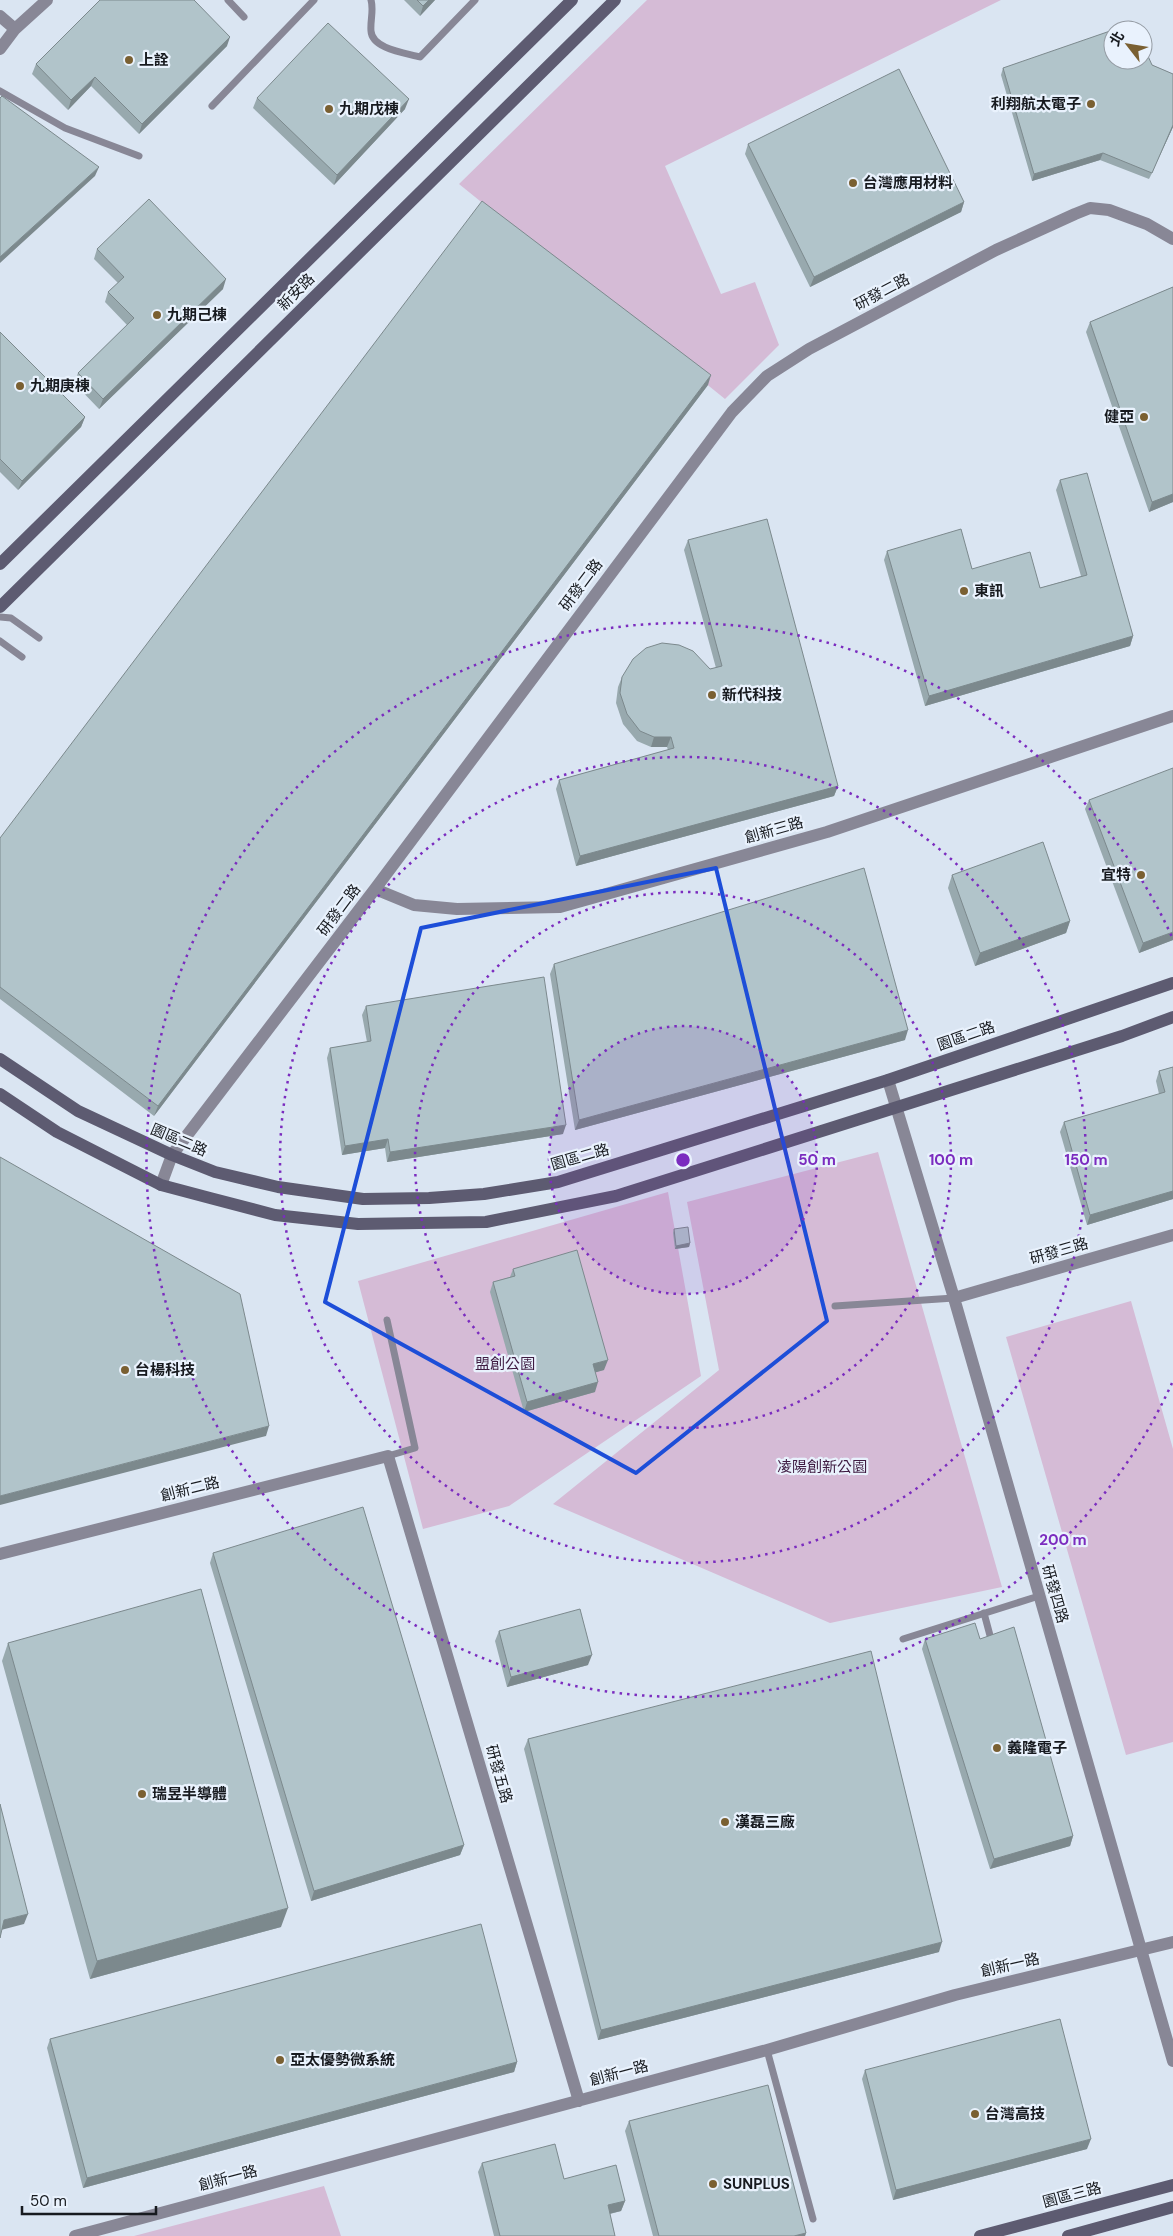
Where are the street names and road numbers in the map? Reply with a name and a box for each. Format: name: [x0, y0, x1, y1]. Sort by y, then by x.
street label: 新安路: [273, 269, 319, 315]
street label: 研發二路: [851, 269, 913, 315]
street label: 研發二路: [555, 555, 607, 615]
street label: 創新三路: [742, 812, 806, 848]
street label: 研發二路: [313, 880, 365, 940]
street label: 園區二路: [934, 1017, 998, 1055]
street label: 園區二路: [147, 1119, 211, 1161]
street label: 園區二路: [548, 1139, 612, 1175]
street label: 研發三路: [1027, 1233, 1091, 1269]
street label: 創新二路: [158, 1472, 222, 1506]
street label: 研發四路: [1037, 1562, 1073, 1626]
street label: 研發五路: [481, 1742, 517, 1806]
street label: 創新一路: [979, 1949, 1041, 1981]
street label: 創新一路: [587, 2056, 651, 2090]
street label: 創新一路: [196, 2161, 260, 2195]
street label: 園區三路: [1040, 2178, 1104, 2212]

